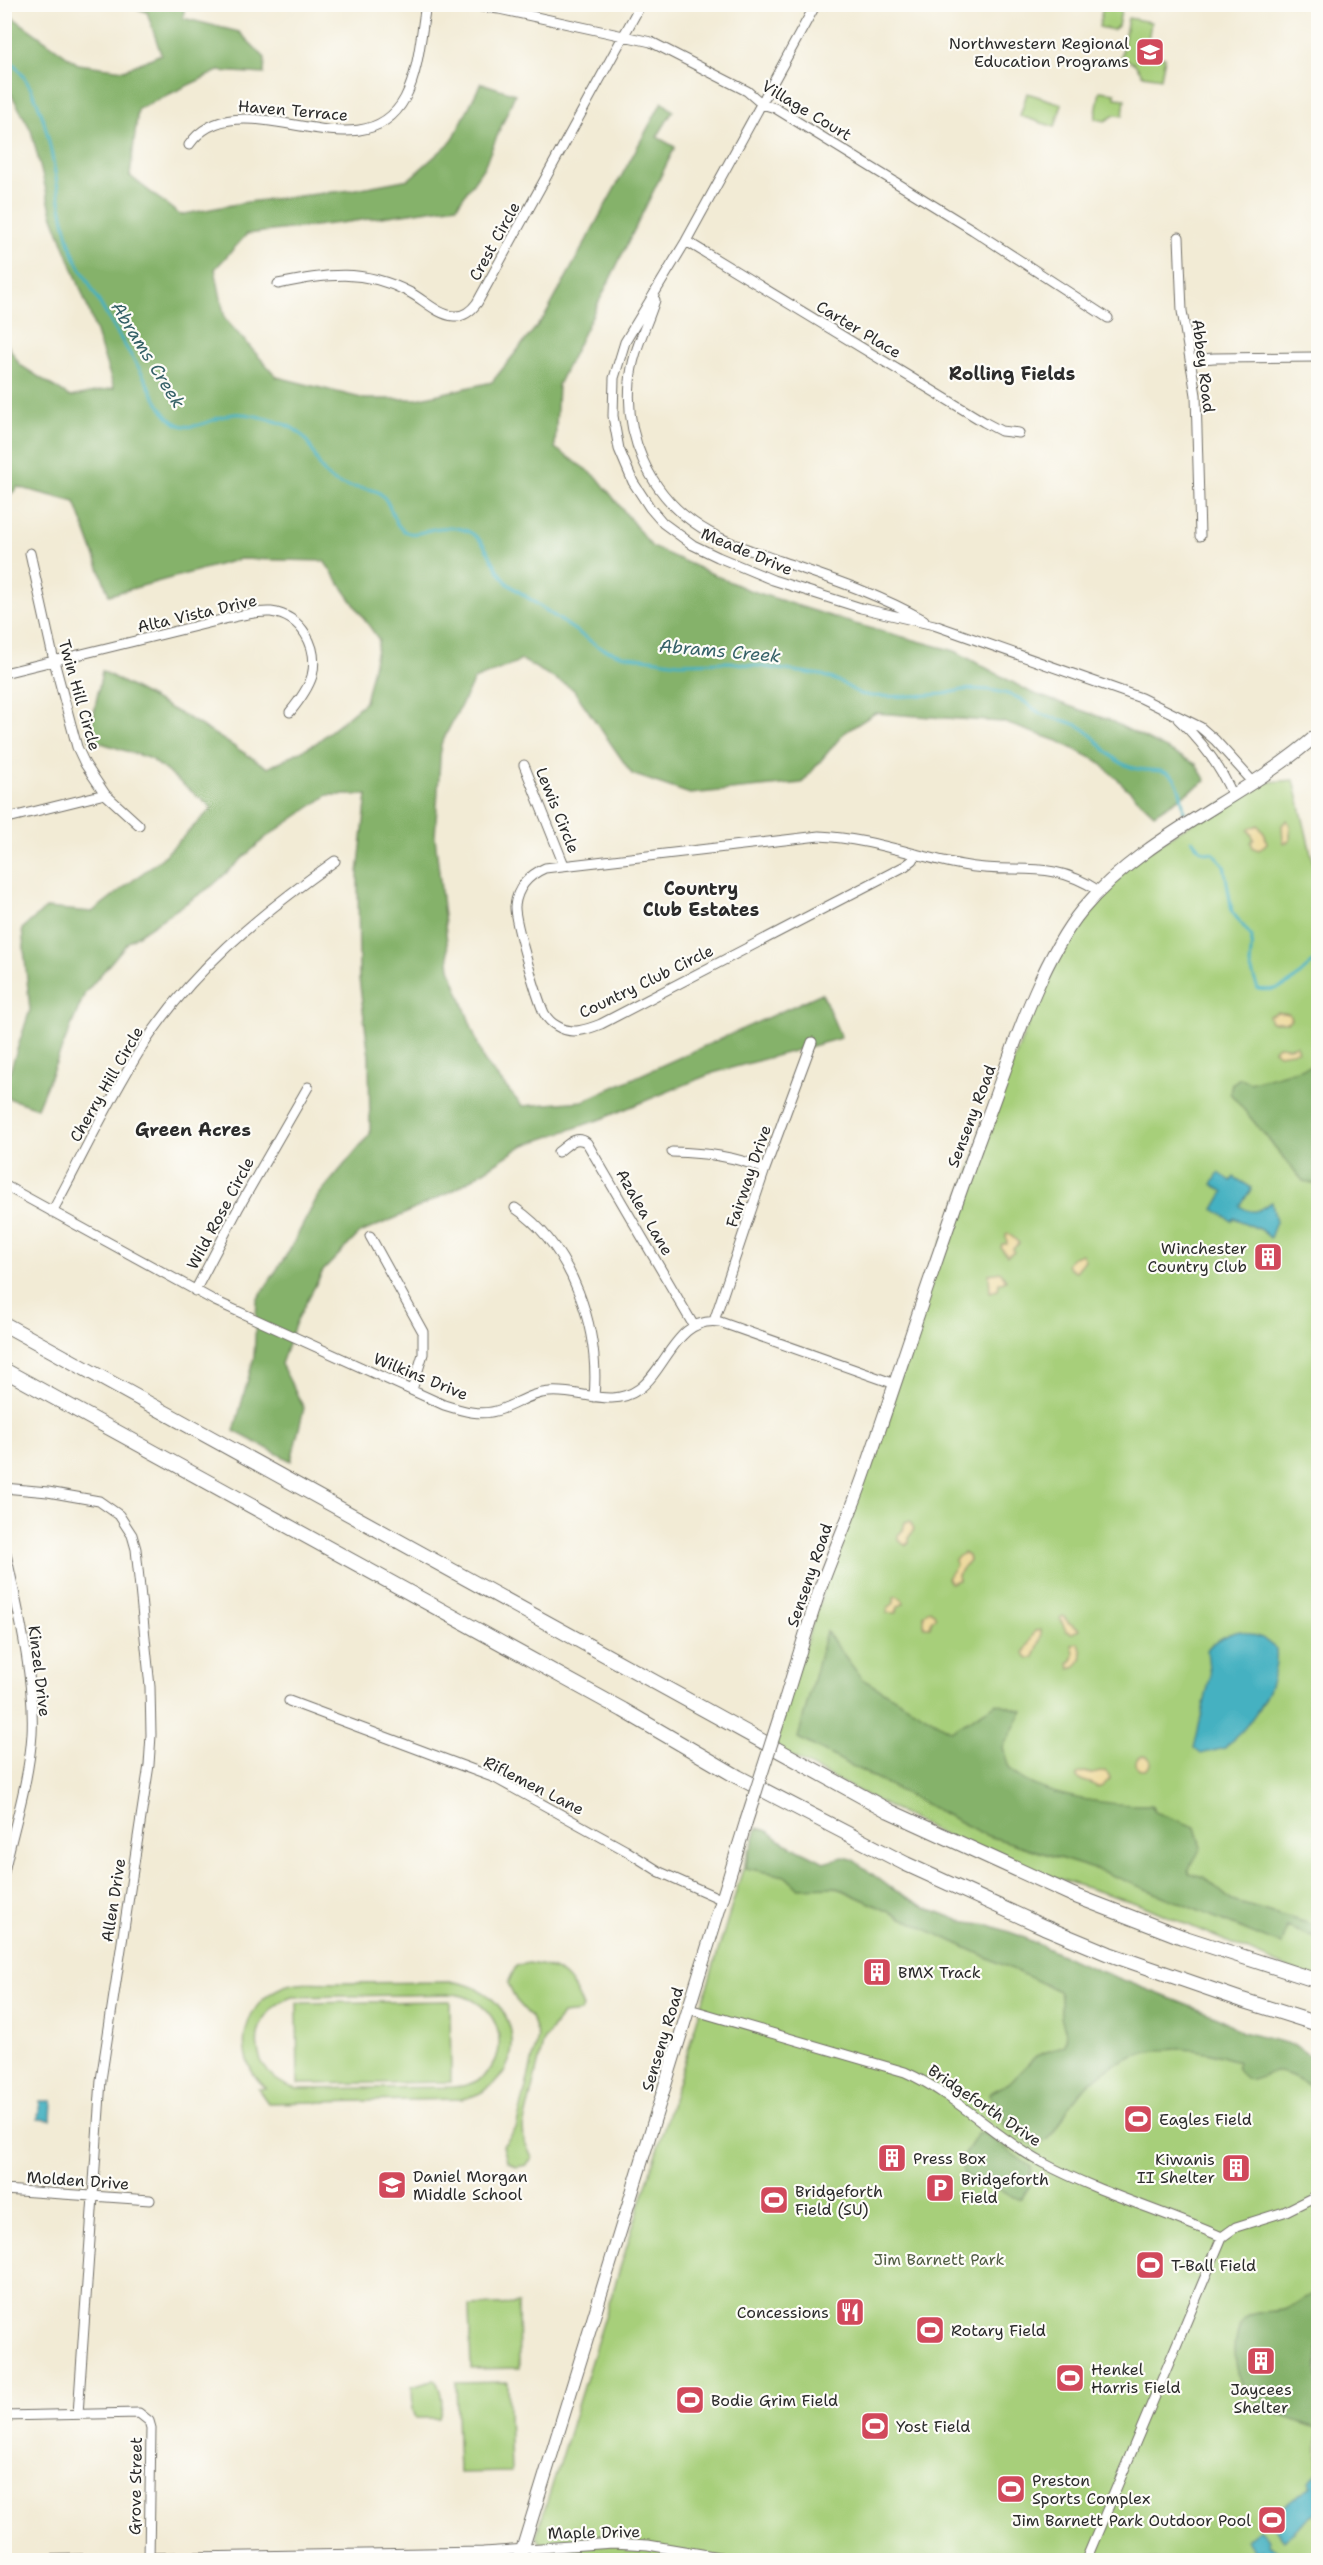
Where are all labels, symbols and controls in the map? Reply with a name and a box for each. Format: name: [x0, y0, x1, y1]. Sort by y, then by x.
place label: Northwestern Regional Education Programs: [949, 33, 1129, 72]
school or university icon: Northwestern Regional Education Programs: [1134, 36, 1166, 68]
street label: Village Court: [758, 75, 855, 145]
street label: Haven Terrace: [237, 95, 349, 126]
street label: Crest Circle: [464, 198, 525, 284]
street label: Carter Place: [812, 296, 905, 363]
water label: Abrams Creek: [106, 297, 191, 414]
street label: Abbey Road: [1187, 318, 1220, 414]
district label: Rolling Fields: [949, 362, 1075, 386]
street label: Meade Drive: [698, 523, 796, 580]
street label: Alta Vista Drive: [135, 590, 259, 637]
water label: Abrams Creek: [658, 634, 782, 668]
street label: Twin Hill Circle: [54, 637, 105, 753]
street label: Lewis Circle: [531, 764, 584, 856]
district label: Country Club Estates: [643, 877, 759, 922]
street label: Country Club Circle: [576, 940, 717, 1023]
street label: Cherry Hill Circle: [65, 1023, 148, 1146]
street label: Senseny Road: [942, 1062, 1001, 1171]
district label: Green Acres: [135, 1118, 251, 1142]
street label: Fairway Drive: [721, 1122, 776, 1230]
street label: Wild Rose Circle: [182, 1153, 259, 1273]
street label: Azalea Lane: [611, 1165, 678, 1259]
place label: Winchester Country Club: [1148, 1238, 1247, 1277]
building icon: Winchester Country Club: [1252, 1241, 1284, 1273]
street label: Wilkins Drive: [370, 1348, 471, 1405]
street label: Senseny Road: [782, 1521, 837, 1630]
street label: Kinzel Drive: [23, 1624, 56, 1718]
street label: Riflemen Lane: [480, 1751, 588, 1820]
street label: Allen Drive: [97, 1857, 130, 1943]
building icon: BMX Track: [861, 1956, 893, 1988]
place label: BMX Track: [898, 1962, 981, 1983]
street label: Senseny Road: [637, 1984, 688, 2094]
street label: Bridgeforth Drive: [924, 2060, 1046, 2151]
sports icon: Eagles Field: [1122, 2103, 1154, 2135]
place label: Eagles Field: [1159, 2109, 1252, 2130]
building icon: Press Box: [876, 2142, 908, 2174]
place label: Press Box: [913, 2148, 986, 2169]
place label: Kiwanis II Shelter: [1137, 2149, 1215, 2188]
building icon: Kiwanis II Shelter: [1220, 2152, 1252, 2184]
street label: Molden Drive: [26, 2166, 130, 2195]
place label: Daniel Morgan Middle School: [413, 2166, 528, 2205]
school or university icon: Daniel Morgan Middle School: [376, 2169, 408, 2201]
place label: Bridgeforth Field: [961, 2169, 1049, 2208]
parking icon: Bridgeforth Field: [924, 2172, 956, 2204]
place label: Bridgeforth Field (SU): [795, 2181, 883, 2220]
sports icon: Bridgeforth Field (SU): [758, 2184, 790, 2216]
park label: Jim Barnett Park: [873, 2249, 1005, 2270]
sports icon: T-Ball Field: [1134, 2249, 1166, 2281]
place label: T-Ball Field: [1171, 2255, 1256, 2276]
restaurant icon: Concessions: [834, 2296, 866, 2328]
place label: Concessions: [737, 2302, 829, 2323]
sports icon: Rotary Field: [914, 2314, 946, 2346]
place label: Rotary Field: [951, 2320, 1046, 2341]
building icon: Jaycees Shelter: [1245, 2345, 1277, 2377]
place label: Henkel Harris Field: [1091, 2359, 1181, 2398]
sports icon: Henkel Harris Field: [1054, 2362, 1086, 2394]
place label: Jaycees Shelter: [1230, 2379, 1292, 2418]
sports icon: Bodie Grim Field: [674, 2384, 706, 2416]
place label: Bodie Grim Field: [711, 2390, 838, 2411]
sports icon: Yost Field: [859, 2410, 891, 2442]
place label: Yost Field: [896, 2416, 970, 2437]
street label: Grove Street: [124, 2437, 147, 2535]
place label: Preston Sports Complex: [1032, 2470, 1150, 2509]
sports icon: Preston Sports Complex: [995, 2473, 1027, 2505]
sports icon: Jim Barnett Park Outdoor Pool: [1256, 2504, 1288, 2536]
place label: Jim Barnett Park Outdoor Pool: [1012, 2510, 1251, 2531]
street label: Maple Drive: [547, 2521, 641, 2544]

